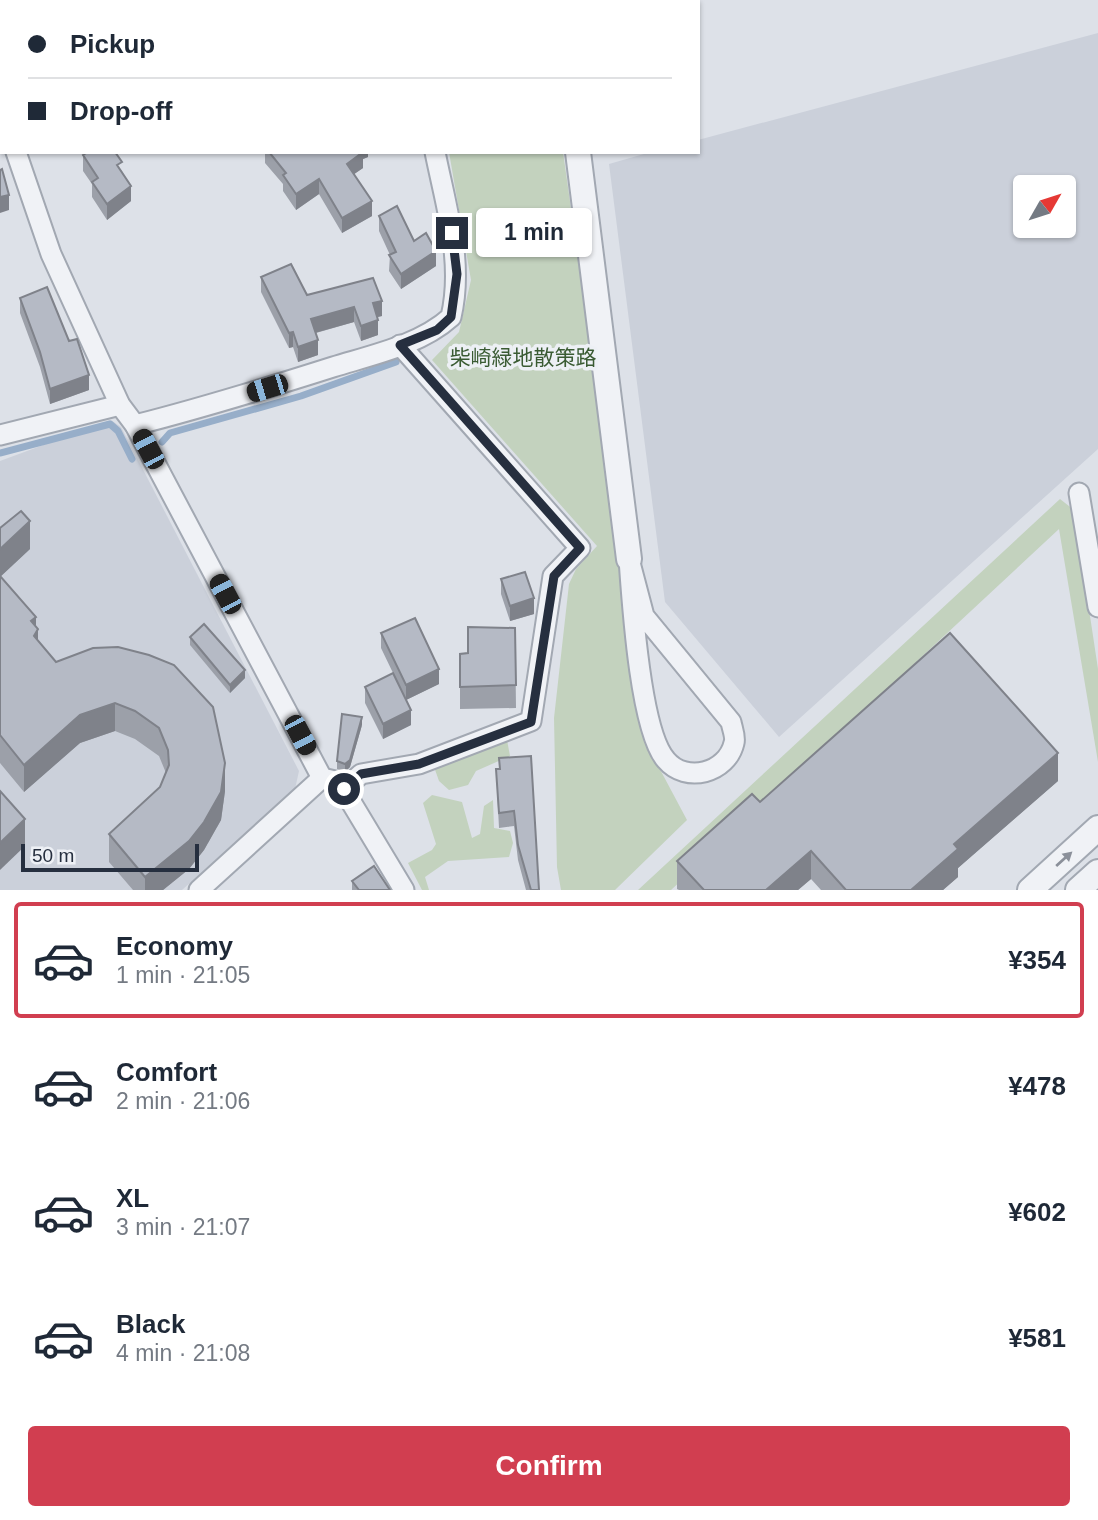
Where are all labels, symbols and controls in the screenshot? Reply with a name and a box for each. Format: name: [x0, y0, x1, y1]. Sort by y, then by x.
text: Pickup: [70, 29, 155, 59]
text: Drop-off: [70, 96, 173, 126]
north arrow: [1013, 175, 1076, 238]
map controls: [1013, 175, 1076, 238]
callout: 1 min: [476, 208, 592, 258]
route end: [436, 217, 468, 249]
text: 1 min: [504, 219, 564, 245]
park label: 柴崎緑地散策路: [450, 346, 597, 369]
car: [244, 372, 291, 404]
car: [129, 426, 168, 472]
car: [206, 571, 245, 617]
car: [281, 712, 320, 758]
route start: [328, 773, 360, 805]
scale bar: [21, 841, 200, 873]
text: 50 m: [32, 845, 74, 866]
one-way arrow: [1055, 851, 1073, 867]
icon: car: [32, 929, 95, 992]
text: Economy: [116, 931, 233, 961]
text: ¥354: [1008, 945, 1066, 975]
text: 1 min · 21:05: [116, 962, 250, 988]
icon: car: [32, 1055, 95, 1118]
text: Comfort: [116, 1057, 217, 1087]
text: ¥478: [1008, 1071, 1066, 1101]
text: 2 min · 21:06: [116, 1088, 250, 1114]
icon: car: [32, 1181, 95, 1244]
text: XL: [116, 1183, 149, 1213]
text: ¥602: [1008, 1197, 1066, 1227]
text: 3 min · 21:07: [116, 1214, 250, 1240]
icon: car: [32, 1307, 95, 1370]
text: Black: [116, 1309, 185, 1339]
text: ¥581: [1008, 1323, 1066, 1353]
text: 4 min · 21:08: [116, 1340, 250, 1366]
button: Confirm: [28, 1426, 1070, 1506]

